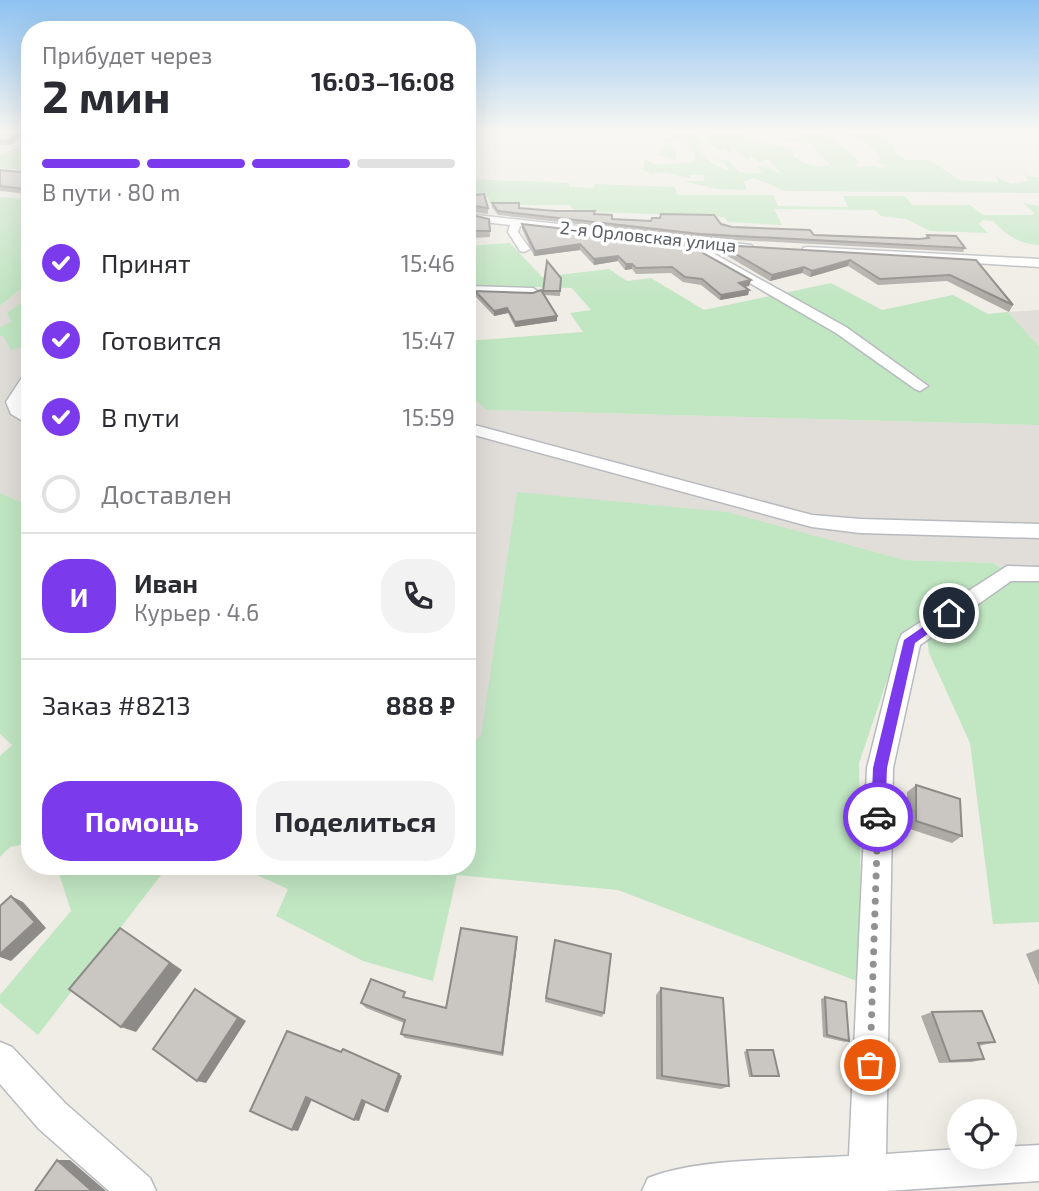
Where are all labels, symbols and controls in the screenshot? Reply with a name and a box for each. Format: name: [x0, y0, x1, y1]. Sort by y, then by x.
text: Прибудет через: [42, 41, 212, 69]
text: 16:03–16:08: [311, 65, 455, 96]
text: 2 мин: [42, 67, 171, 122]
text: В пути · 80 m: [42, 178, 180, 206]
street label: 2-я Орловская улица: [559, 216, 737, 256]
icon: check: [42, 244, 80, 282]
text: Принят: [101, 247, 191, 278]
text: 15:46: [401, 249, 455, 277]
icon: check: [42, 321, 80, 359]
text: Готовится: [101, 324, 222, 355]
text: 15:47: [402, 326, 455, 354]
icon: check: [42, 398, 80, 436]
text: В пути: [101, 401, 180, 432]
text: 15:59: [403, 403, 455, 431]
text: Доставлен: [101, 478, 232, 509]
button: phone: [381, 559, 455, 633]
text: Иван: [134, 567, 198, 598]
text: И: [70, 581, 88, 612]
pin: [919, 583, 979, 643]
icon: home: [930, 594, 968, 632]
text: Курьер · 4.6: [134, 598, 259, 626]
text: Заказ #8213: [42, 689, 191, 720]
text: 888 ₽: [385, 689, 455, 720]
button: Помощь: [42, 781, 242, 861]
button: Поделиться: [256, 781, 455, 861]
courier: [843, 782, 913, 852]
icon: car: [859, 798, 897, 836]
pin: [840, 1035, 900, 1095]
icon: bag: [851, 1046, 889, 1084]
map controls: [947, 1099, 1017, 1169]
button: locate: [947, 1099, 1017, 1169]

